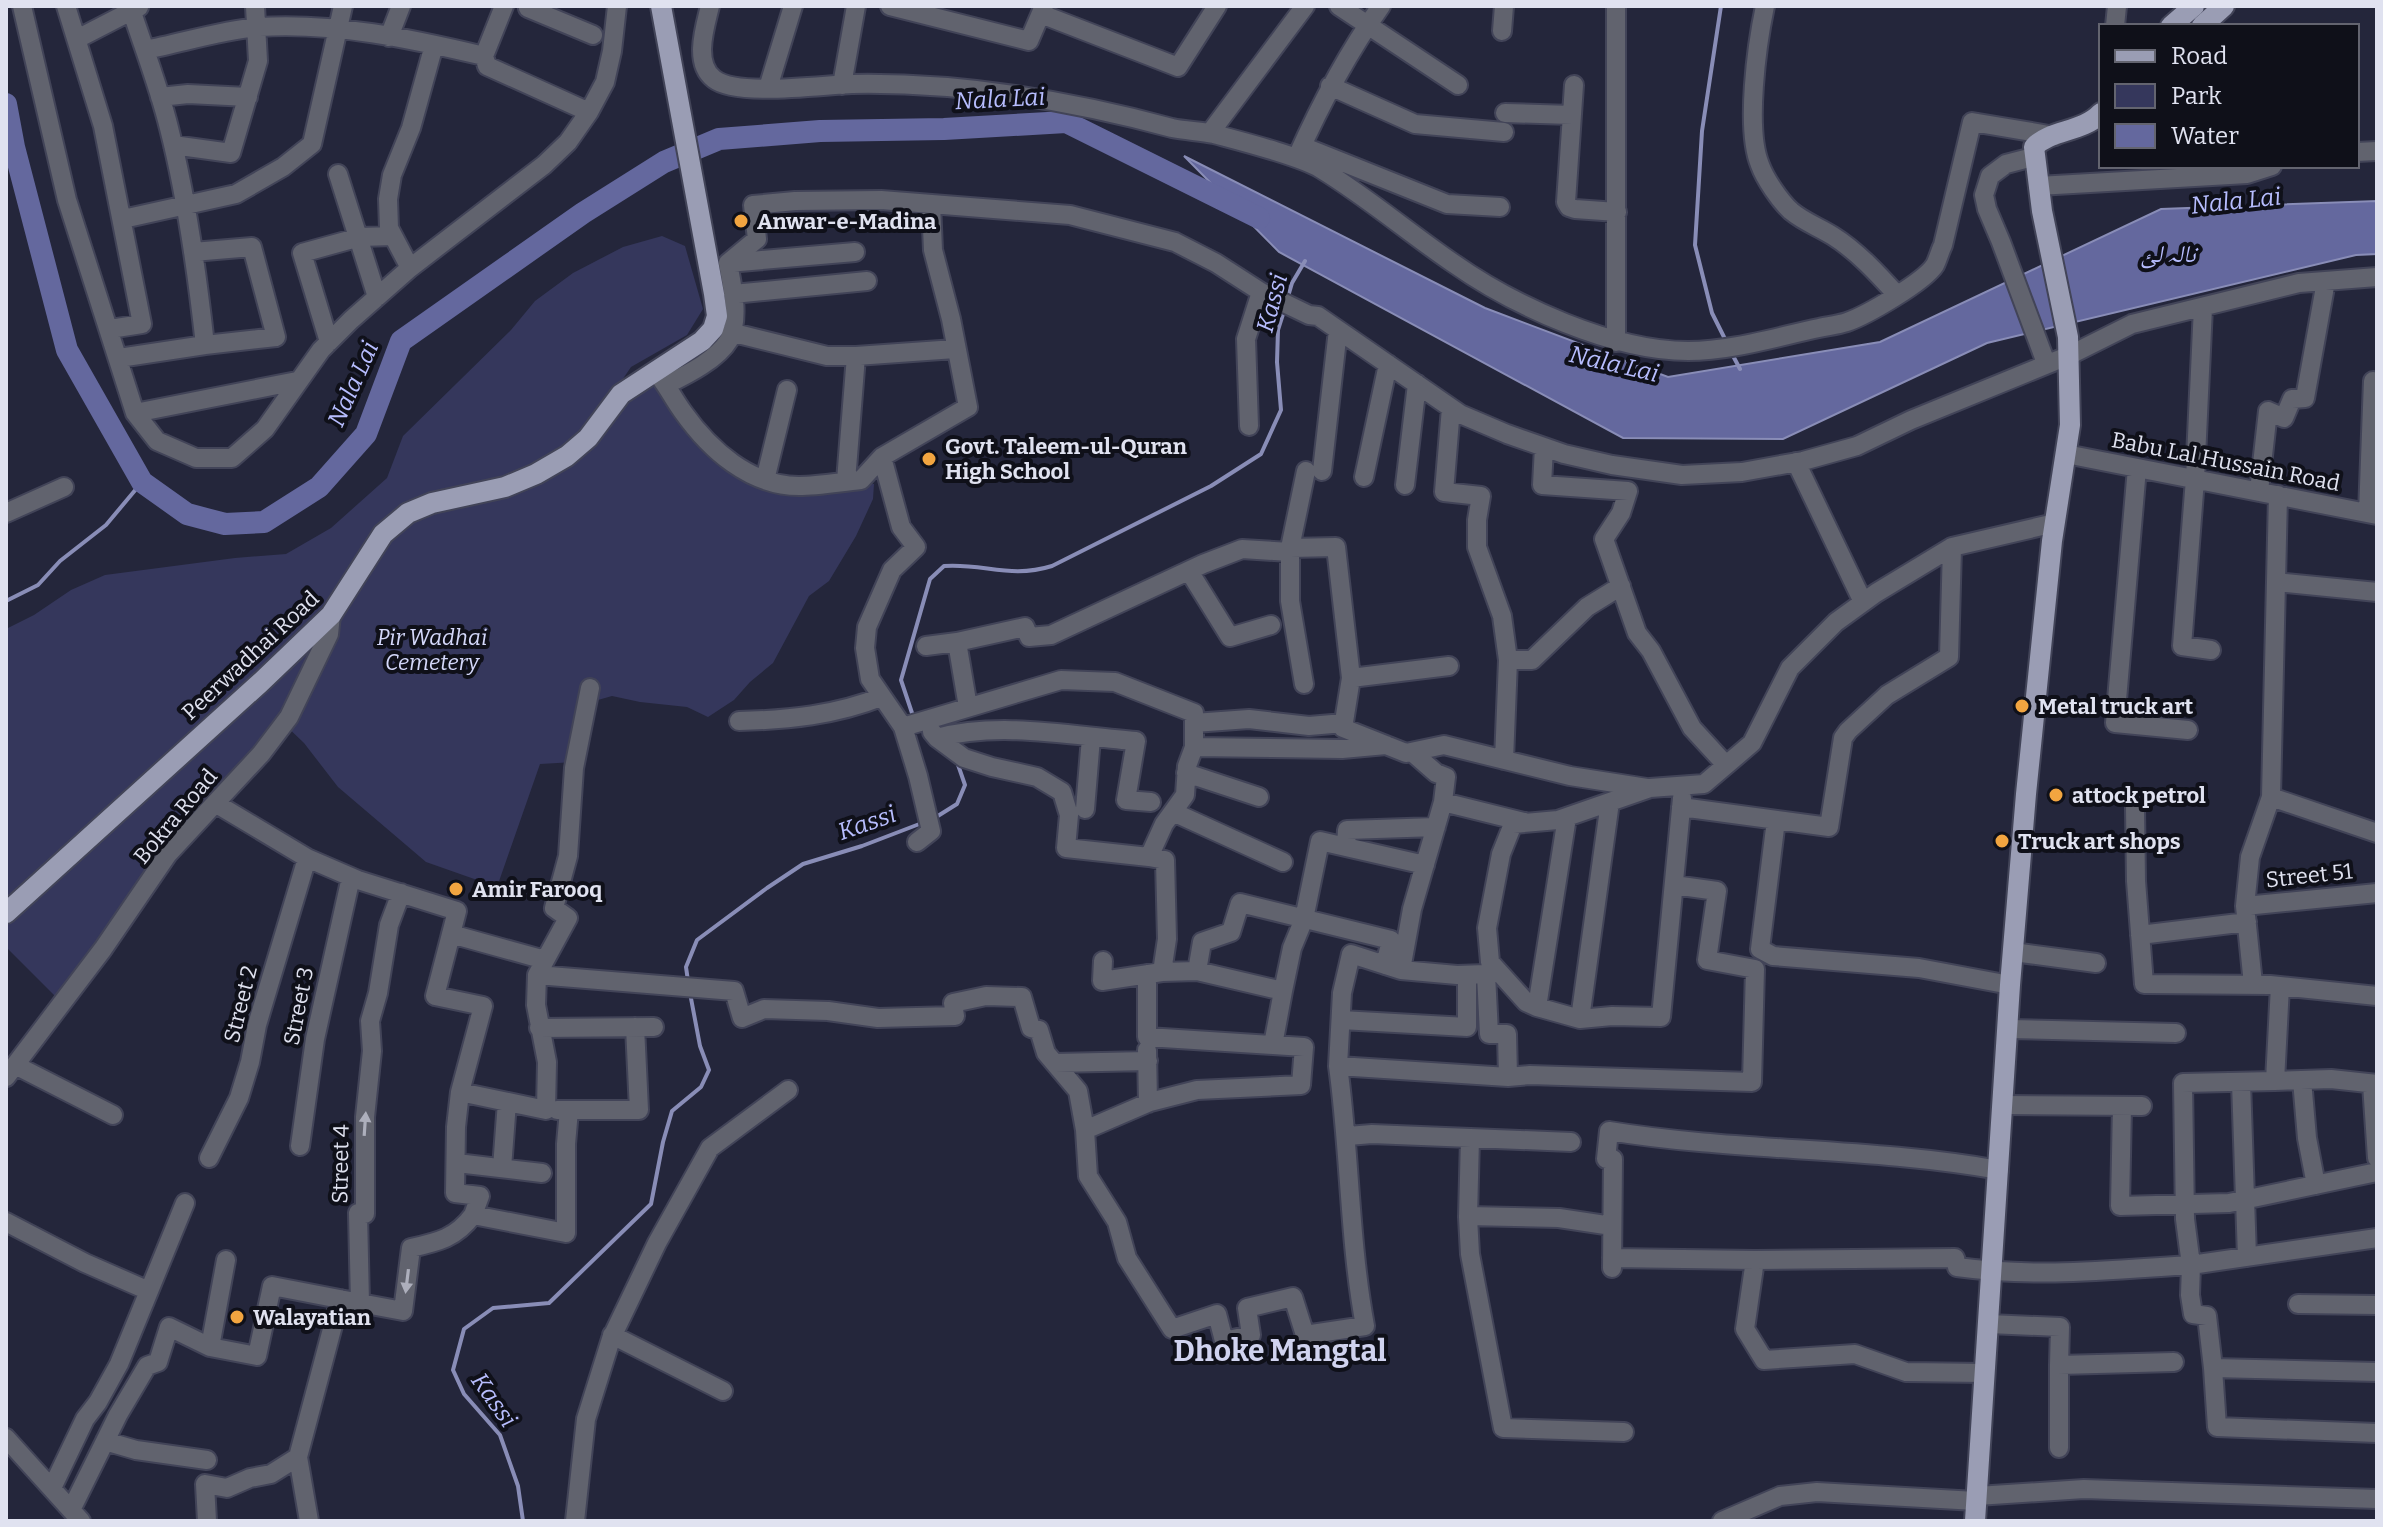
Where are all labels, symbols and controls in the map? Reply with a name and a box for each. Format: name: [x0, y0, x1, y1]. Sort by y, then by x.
legend: [2099, 24, 2359, 168]
text: Road: [2171, 42, 2227, 70]
text: Park: [2171, 82, 2222, 110]
water label: Nala Lai: [954, 83, 1046, 115]
text: Water: [2171, 122, 2239, 150]
water label: Nala Lai: [2190, 182, 2283, 220]
place label: Anwar-e-Madina: [757, 208, 937, 235]
marker: Anwar-e-Madina: [732, 212, 750, 230]
water label: نالہ لئ: [2140, 240, 2200, 269]
water label: Kassi: [1251, 270, 1293, 335]
water label: Nala Lai: [322, 337, 384, 431]
water label: Nala Lai: [1567, 340, 1661, 388]
street label: Babu Lal Hussain Road: [2109, 426, 2342, 497]
place label: Govt. Taleem-ul-Quran High School: [945, 433, 1187, 485]
marker: Govt. Taleem-ul-Quran High School: [920, 450, 938, 468]
street label: Peerwadhai Road: [176, 585, 324, 726]
park label: Pir Wadhai Cemetery: [377, 624, 487, 676]
place label: Metal truck art: [2038, 693, 2194, 720]
marker: Metal truck art: [2013, 697, 2031, 715]
street label: Bokra Road: [128, 763, 223, 869]
place label: attock petrol: [2072, 782, 2206, 809]
marker: attock petrol: [2047, 786, 2065, 804]
water label: Kassi: [834, 800, 900, 846]
place label: Truck art shops: [2018, 828, 2181, 855]
marker: Truck art shops: [1993, 832, 2011, 850]
street label: Street 51: [2264, 858, 2354, 893]
place label: Amir Farooq: [472, 876, 602, 903]
marker: Amir Farooq: [447, 880, 465, 898]
street label: Street 2: [218, 963, 263, 1045]
street label: Street 3: [278, 965, 319, 1047]
one-way arrow: [359, 1111, 372, 1136]
street label: Street 4: [326, 1124, 355, 1204]
one-way arrow: [400, 1269, 413, 1294]
place label: Walayatian: [253, 1304, 371, 1331]
marker: Walayatian: [228, 1308, 246, 1326]
district label: Dhoke Mangtal: [1173, 1333, 1387, 1369]
water label: Kassi: [465, 1368, 523, 1433]

